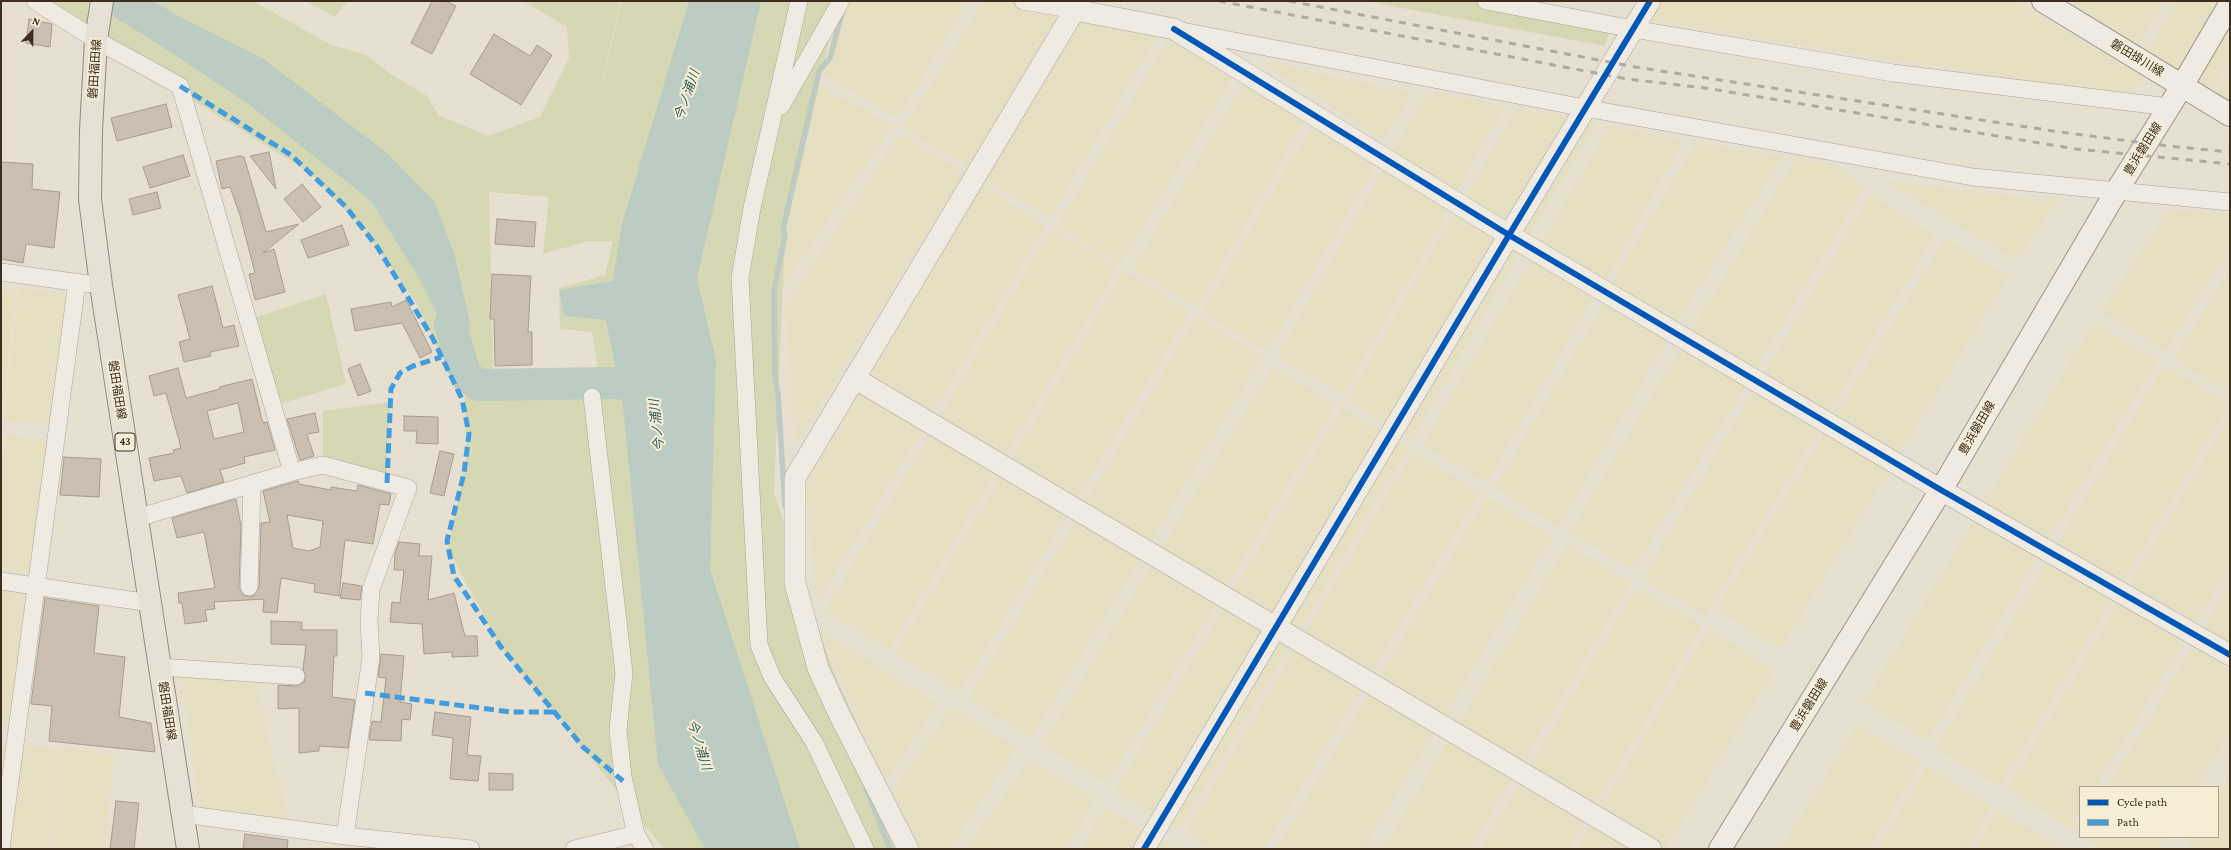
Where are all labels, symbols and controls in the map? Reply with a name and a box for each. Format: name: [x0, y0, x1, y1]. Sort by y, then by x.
north arrow: [12, 12, 52, 52]
text: N: [31, 14, 42, 28]
street label: 磐田掛川線: [2108, 36, 2166, 80]
street label: 磐田福田線: [86, 39, 104, 99]
water label: 今ノ浦川: [671, 68, 703, 122]
street label: 豊浜磐田線: [2121, 120, 2165, 178]
street label: 磐田福田線: [105, 359, 129, 421]
water label: 今ノ浦川: [647, 398, 667, 452]
street label: 豊浜磐田線: [1956, 398, 1998, 458]
road number: 43: [115, 433, 135, 451]
street label: 豊浜磐田線: [1787, 676, 1831, 734]
street label: 磐田福田線: [155, 680, 179, 742]
water label: 今ノ浦川: [684, 718, 714, 772]
legend: [2079, 786, 2219, 838]
text: Cycle path: [2117, 795, 2167, 809]
text: Path: [2117, 815, 2139, 829]

